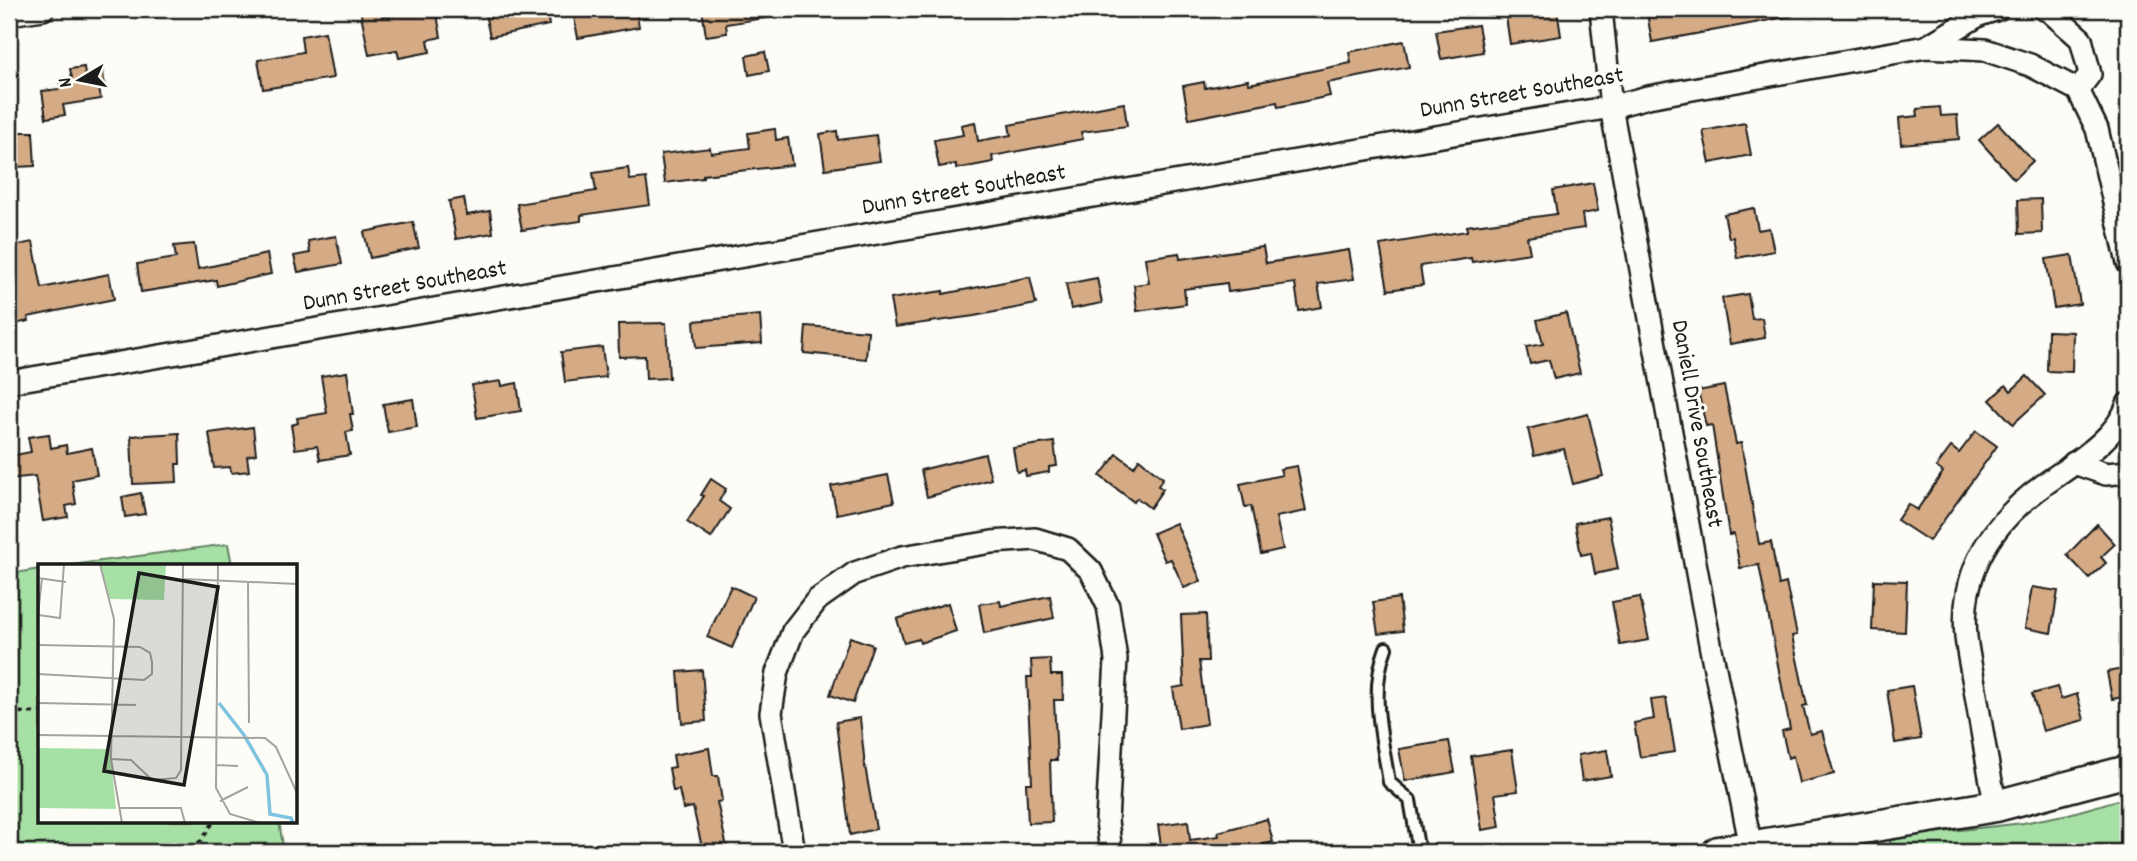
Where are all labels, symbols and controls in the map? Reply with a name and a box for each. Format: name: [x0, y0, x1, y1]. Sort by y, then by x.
north arrow: [46, 46, 116, 116]
street label: Dunn Street Southeast: [1417, 59, 1627, 129]
text: N: [53, 75, 81, 89]
street label: Dunn Street Southeast: [859, 156, 1069, 226]
street label: Dunn Street Southeast: [300, 252, 510, 322]
street label: Daniell Drive Southeast: [1661, 317, 1731, 531]
inset map: [38, 564, 298, 822]

